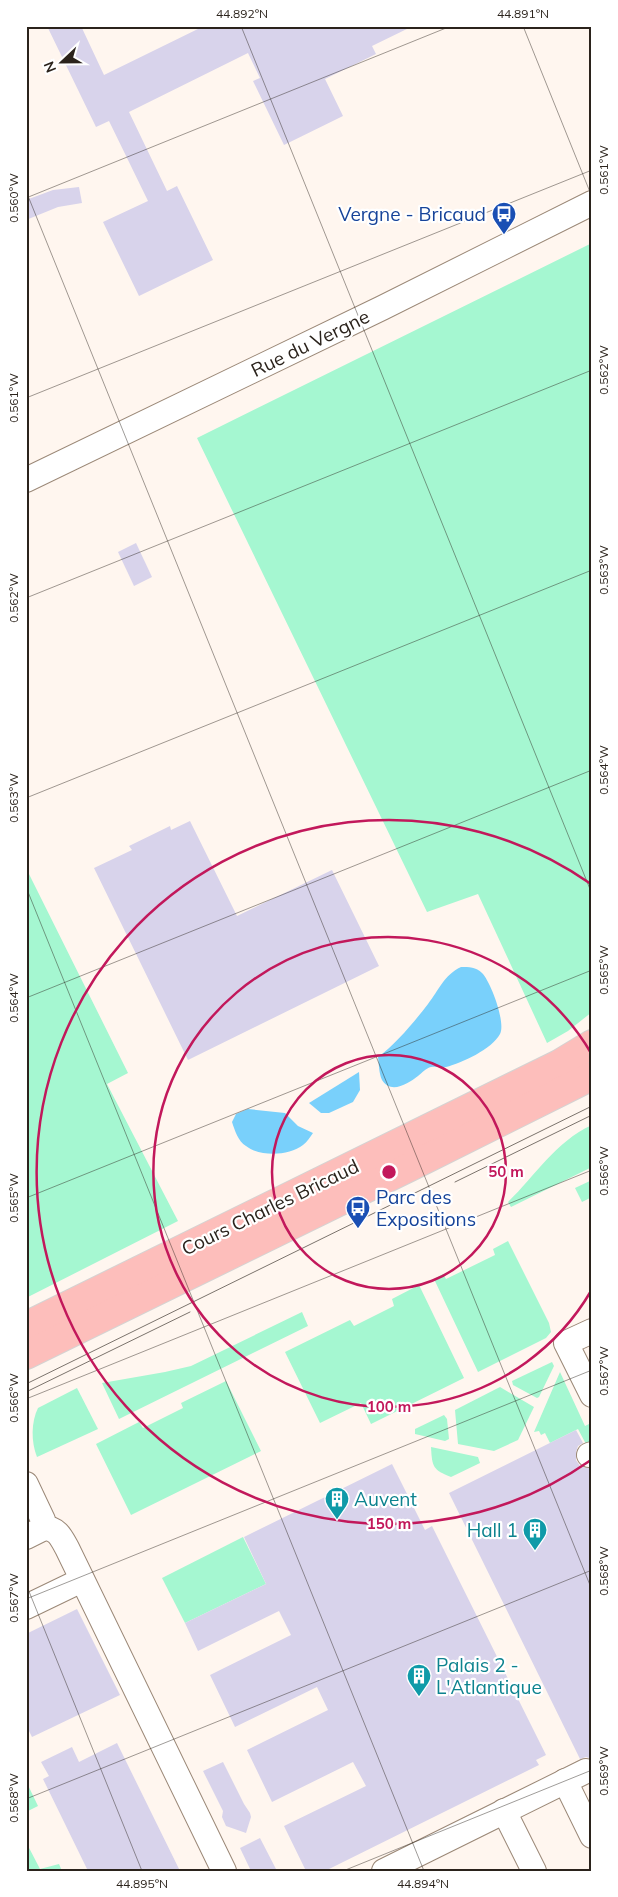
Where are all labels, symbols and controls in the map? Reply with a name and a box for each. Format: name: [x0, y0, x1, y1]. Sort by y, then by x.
text: 44.892°N: [216, 6, 268, 21]
text: 44.891°N: [497, 6, 549, 21]
north arrow: [38, 38, 88, 88]
text: N: [40, 59, 60, 75]
text: 0.561°W: [596, 145, 611, 195]
text: 0.560°W: [6, 173, 21, 223]
bus stop icon: Vergne - Bricaud: [491, 201, 517, 235]
place label: Vergne - Bricaud: [338, 202, 486, 226]
street label: Rue du Vergne: [247, 304, 373, 382]
text: 0.562°W: [596, 345, 611, 395]
text: 0.561°W: [6, 373, 21, 423]
text: 0.563°W: [596, 545, 611, 595]
text: 0.562°W: [6, 573, 21, 623]
text: 0.564°W: [596, 745, 611, 795]
text: 0.563°W: [6, 773, 21, 823]
text: 0.565°W: [596, 945, 611, 995]
text: 0.564°W: [6, 973, 21, 1023]
text: 0.566°W: [596, 1146, 611, 1196]
street label: Cours Charles Bricaud: [177, 1154, 363, 1260]
text: 50 m: [488, 1162, 524, 1181]
centre of rings: [380, 1163, 398, 1181]
text: 0.565°W: [6, 1173, 21, 1223]
place label: Parc des Expositions: [376, 1185, 476, 1231]
bus stop icon: Parc des Expositions: [345, 1195, 371, 1229]
text: 0.567°W: [596, 1346, 611, 1396]
text: 0.566°W: [6, 1373, 21, 1423]
text: 100 m: [367, 1397, 411, 1416]
building icon: Auvent: [324, 1486, 350, 1520]
place label: Auvent: [354, 1487, 417, 1511]
text: 150 m: [367, 1514, 411, 1533]
building icon: Hall 1: [522, 1517, 548, 1551]
place label: Hall 1: [467, 1518, 518, 1542]
text: 0.568°W: [596, 1546, 611, 1596]
text: 0.567°W: [6, 1573, 21, 1623]
place label: Palais 2 - L'Atlantique: [436, 1653, 542, 1699]
building icon: Palais 2 - L'Atlantique: [406, 1663, 432, 1697]
text: 0.569°W: [596, 1746, 611, 1796]
text: 0.568°W: [6, 1773, 21, 1823]
text: 44.895°N: [116, 1876, 168, 1891]
text: 44.894°N: [397, 1876, 449, 1891]

